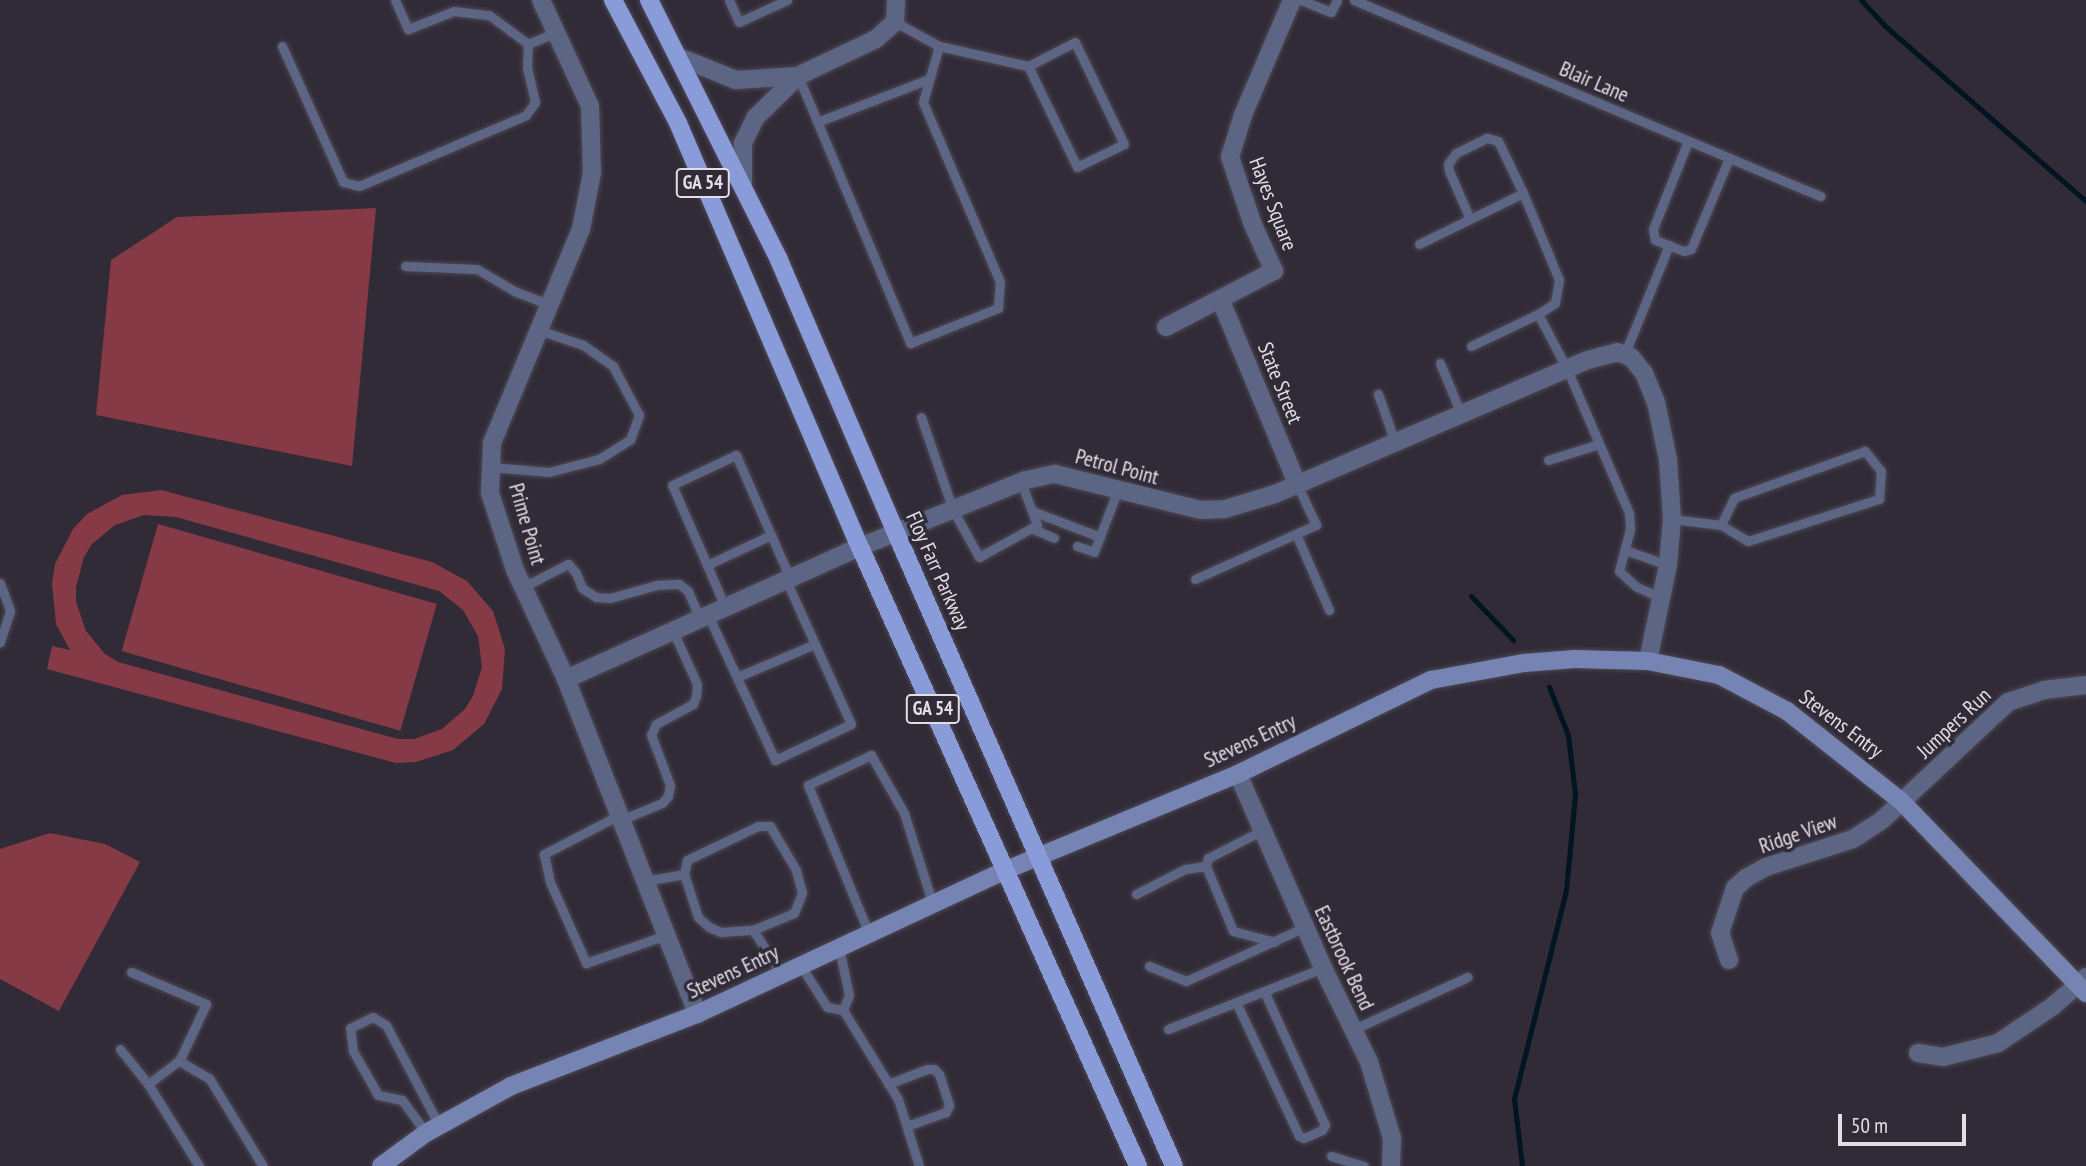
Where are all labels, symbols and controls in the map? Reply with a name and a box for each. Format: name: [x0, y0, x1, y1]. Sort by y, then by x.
street label: Blair Lane: [1556, 56, 1632, 108]
street label: Hayes Square: [1244, 154, 1302, 254]
road number: GA 54: [675, 168, 731, 198]
street label: State Street: [1252, 339, 1308, 427]
street label: Petrol Point: [1073, 444, 1161, 490]
street label: Prime Point: [503, 480, 551, 568]
street label: Floy Farr Parkway: [901, 508, 975, 634]
street label: Jumpers Run: [1912, 683, 1996, 763]
street label: Stevens Entry: [1794, 684, 1888, 764]
road number: GA 54: [905, 694, 961, 724]
street label: Stevens Entry: [1200, 709, 1300, 773]
street label: Ridge View: [1756, 809, 1840, 859]
street label: Eastbrook Bend: [1309, 902, 1379, 1014]
street label: Stevens Entry: [683, 940, 783, 1004]
scale bar: [1841, 1100, 1969, 1144]
text: 50 m: [1851, 1112, 1888, 1139]

